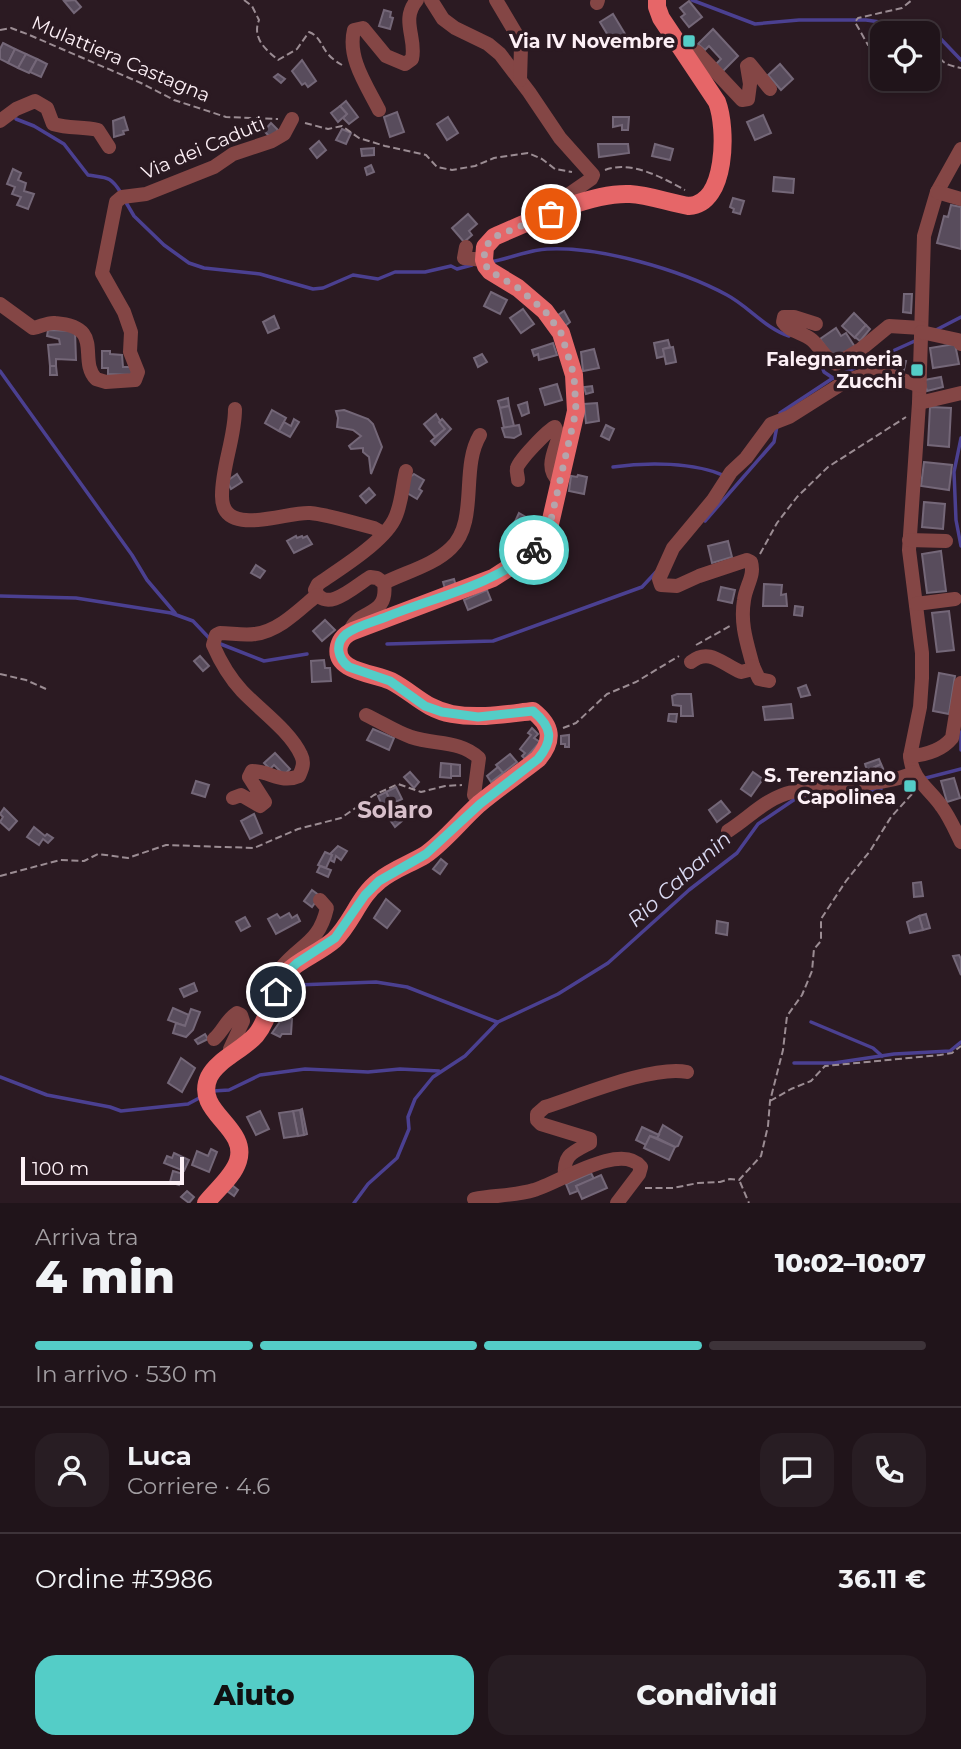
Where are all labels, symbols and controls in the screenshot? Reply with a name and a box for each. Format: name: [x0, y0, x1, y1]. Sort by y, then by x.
street label: Mulattiera Castagna: [28, 11, 214, 107]
map controls: [870, 21, 940, 91]
button: locate: [870, 21, 940, 91]
place label: Via IV Novembre: [508, 30, 675, 53]
marker: Via IV Novembre: [681, 33, 697, 49]
street label: Via dei Caduti: [138, 112, 268, 184]
pin: [521, 184, 581, 244]
icon: bag: [532, 195, 570, 233]
place label: Falegnameria Zucchi: [766, 348, 903, 393]
marker: Falegnameria Zucchi: [909, 362, 925, 378]
courier: [499, 515, 569, 585]
icon: bike: [515, 531, 553, 569]
place label: S. Terenziano Capolinea: [764, 764, 896, 809]
marker: S. Terenziano Capolinea: [902, 778, 918, 794]
district label: Solaro: [357, 796, 433, 824]
water label: Rio Cabanin: [622, 826, 736, 932]
pin: [246, 962, 306, 1022]
icon: home: [257, 973, 295, 1011]
scale bar: [21, 1154, 184, 1186]
text: 100 m: [32, 1157, 89, 1180]
text: Arriva tra: [35, 1223, 139, 1251]
text: 10:02–10:07: [775, 1247, 926, 1279]
text: 4 min: [35, 1248, 175, 1305]
text: In arrivo · 530 m: [35, 1360, 217, 1388]
button: person: [35, 1433, 109, 1507]
button: chat: [760, 1433, 834, 1507]
button: phone: [852, 1433, 926, 1507]
text: Luca: [127, 1440, 192, 1472]
text: Corriere · 4.6: [127, 1472, 270, 1500]
text: Ordine #3986: [35, 1563, 213, 1595]
text: 36.11 €: [839, 1563, 926, 1595]
button: Aiuto: [35, 1655, 474, 1735]
button: Condividi: [488, 1655, 926, 1735]

